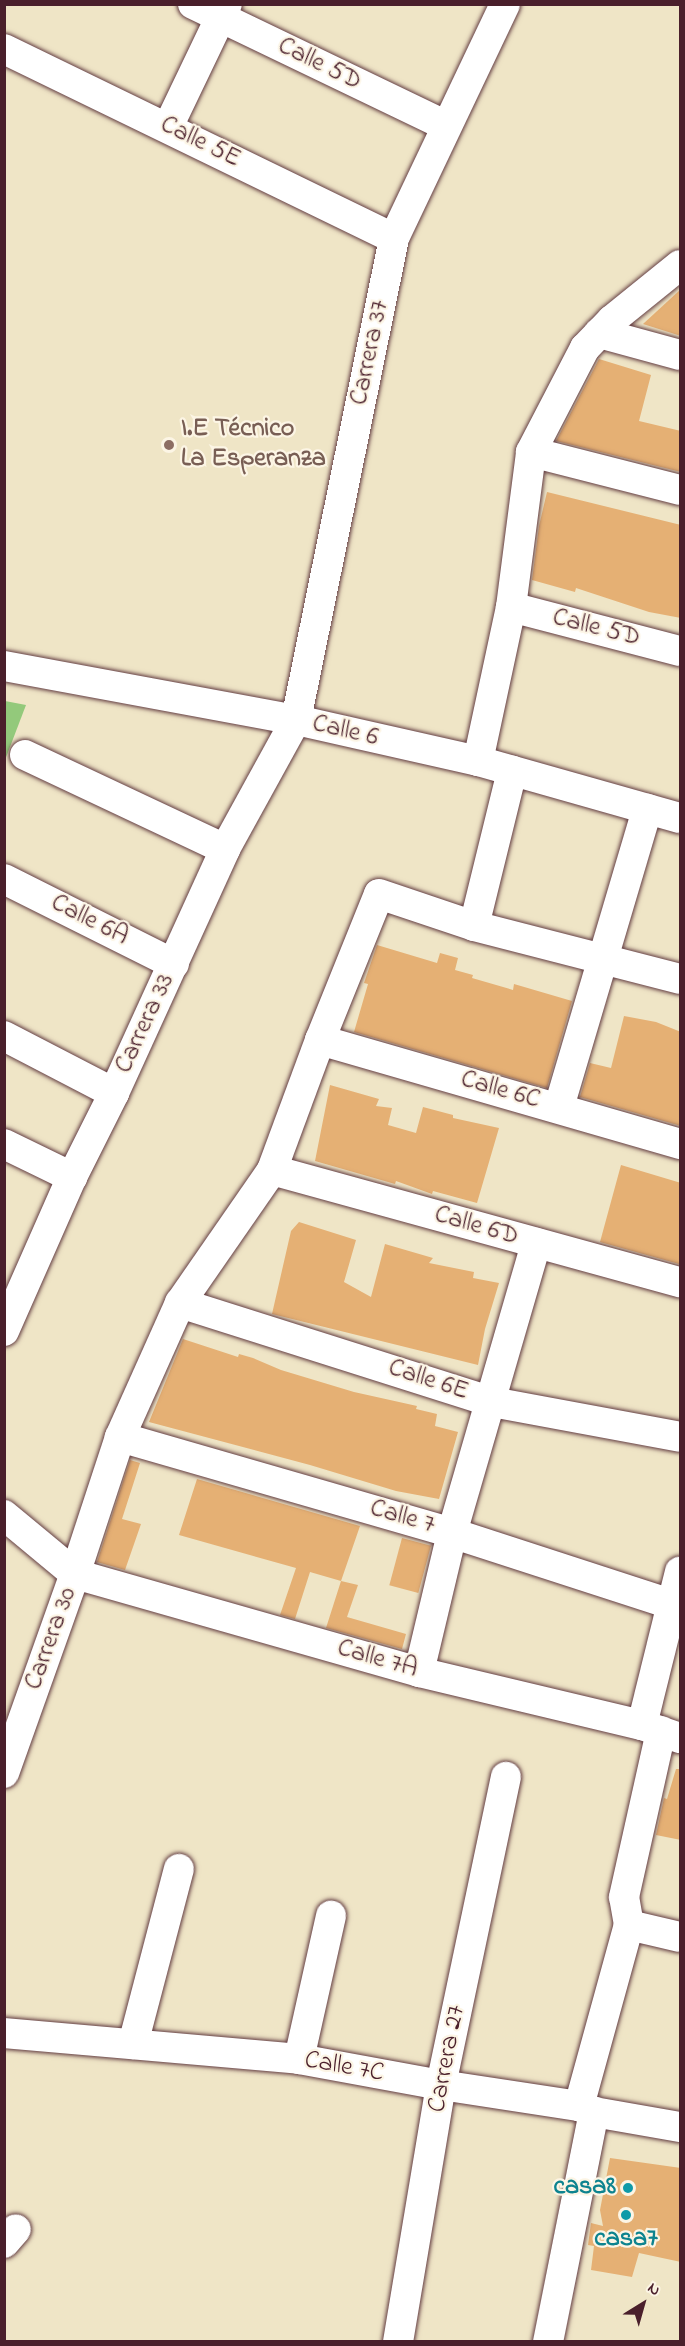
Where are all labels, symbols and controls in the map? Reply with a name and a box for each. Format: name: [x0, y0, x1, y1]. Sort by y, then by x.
street label: Calle 5D: [272, 31, 366, 99]
street label: Calle 5E: [155, 110, 245, 176]
street label: Carrera 37: [345, 298, 397, 408]
place label: I.E Técnico La Esperanza: [181, 414, 326, 476]
marker: I.E Técnico La Esperanza: [162, 438, 176, 452]
street label: Calle 5D: [549, 603, 643, 655]
street label: Calle 6: [309, 709, 381, 755]
street label: Calle 6A: [45, 888, 133, 954]
street label: Carrera 33: [109, 969, 183, 1079]
street label: Calle 6C: [457, 1065, 543, 1117]
street label: Calle 6D: [430, 1200, 522, 1254]
street label: Calle 6E: [384, 1353, 472, 1409]
street label: Calle 7: [366, 1494, 438, 1542]
street label: Carrera 30: [19, 1584, 85, 1694]
street label: Calle 7A: [333, 1634, 421, 1686]
street label: Carrera 27: [422, 2003, 474, 2115]
street label: Calle 7C: [302, 2046, 386, 2090]
place label: casa8: [553, 2172, 616, 2204]
marker: casa8: [621, 2181, 635, 2195]
marker: casa7: [619, 2208, 633, 2222]
place label: casa7: [594, 2224, 658, 2256]
north arrow: [613, 2274, 673, 2334]
text: N: [642, 2277, 665, 2302]

